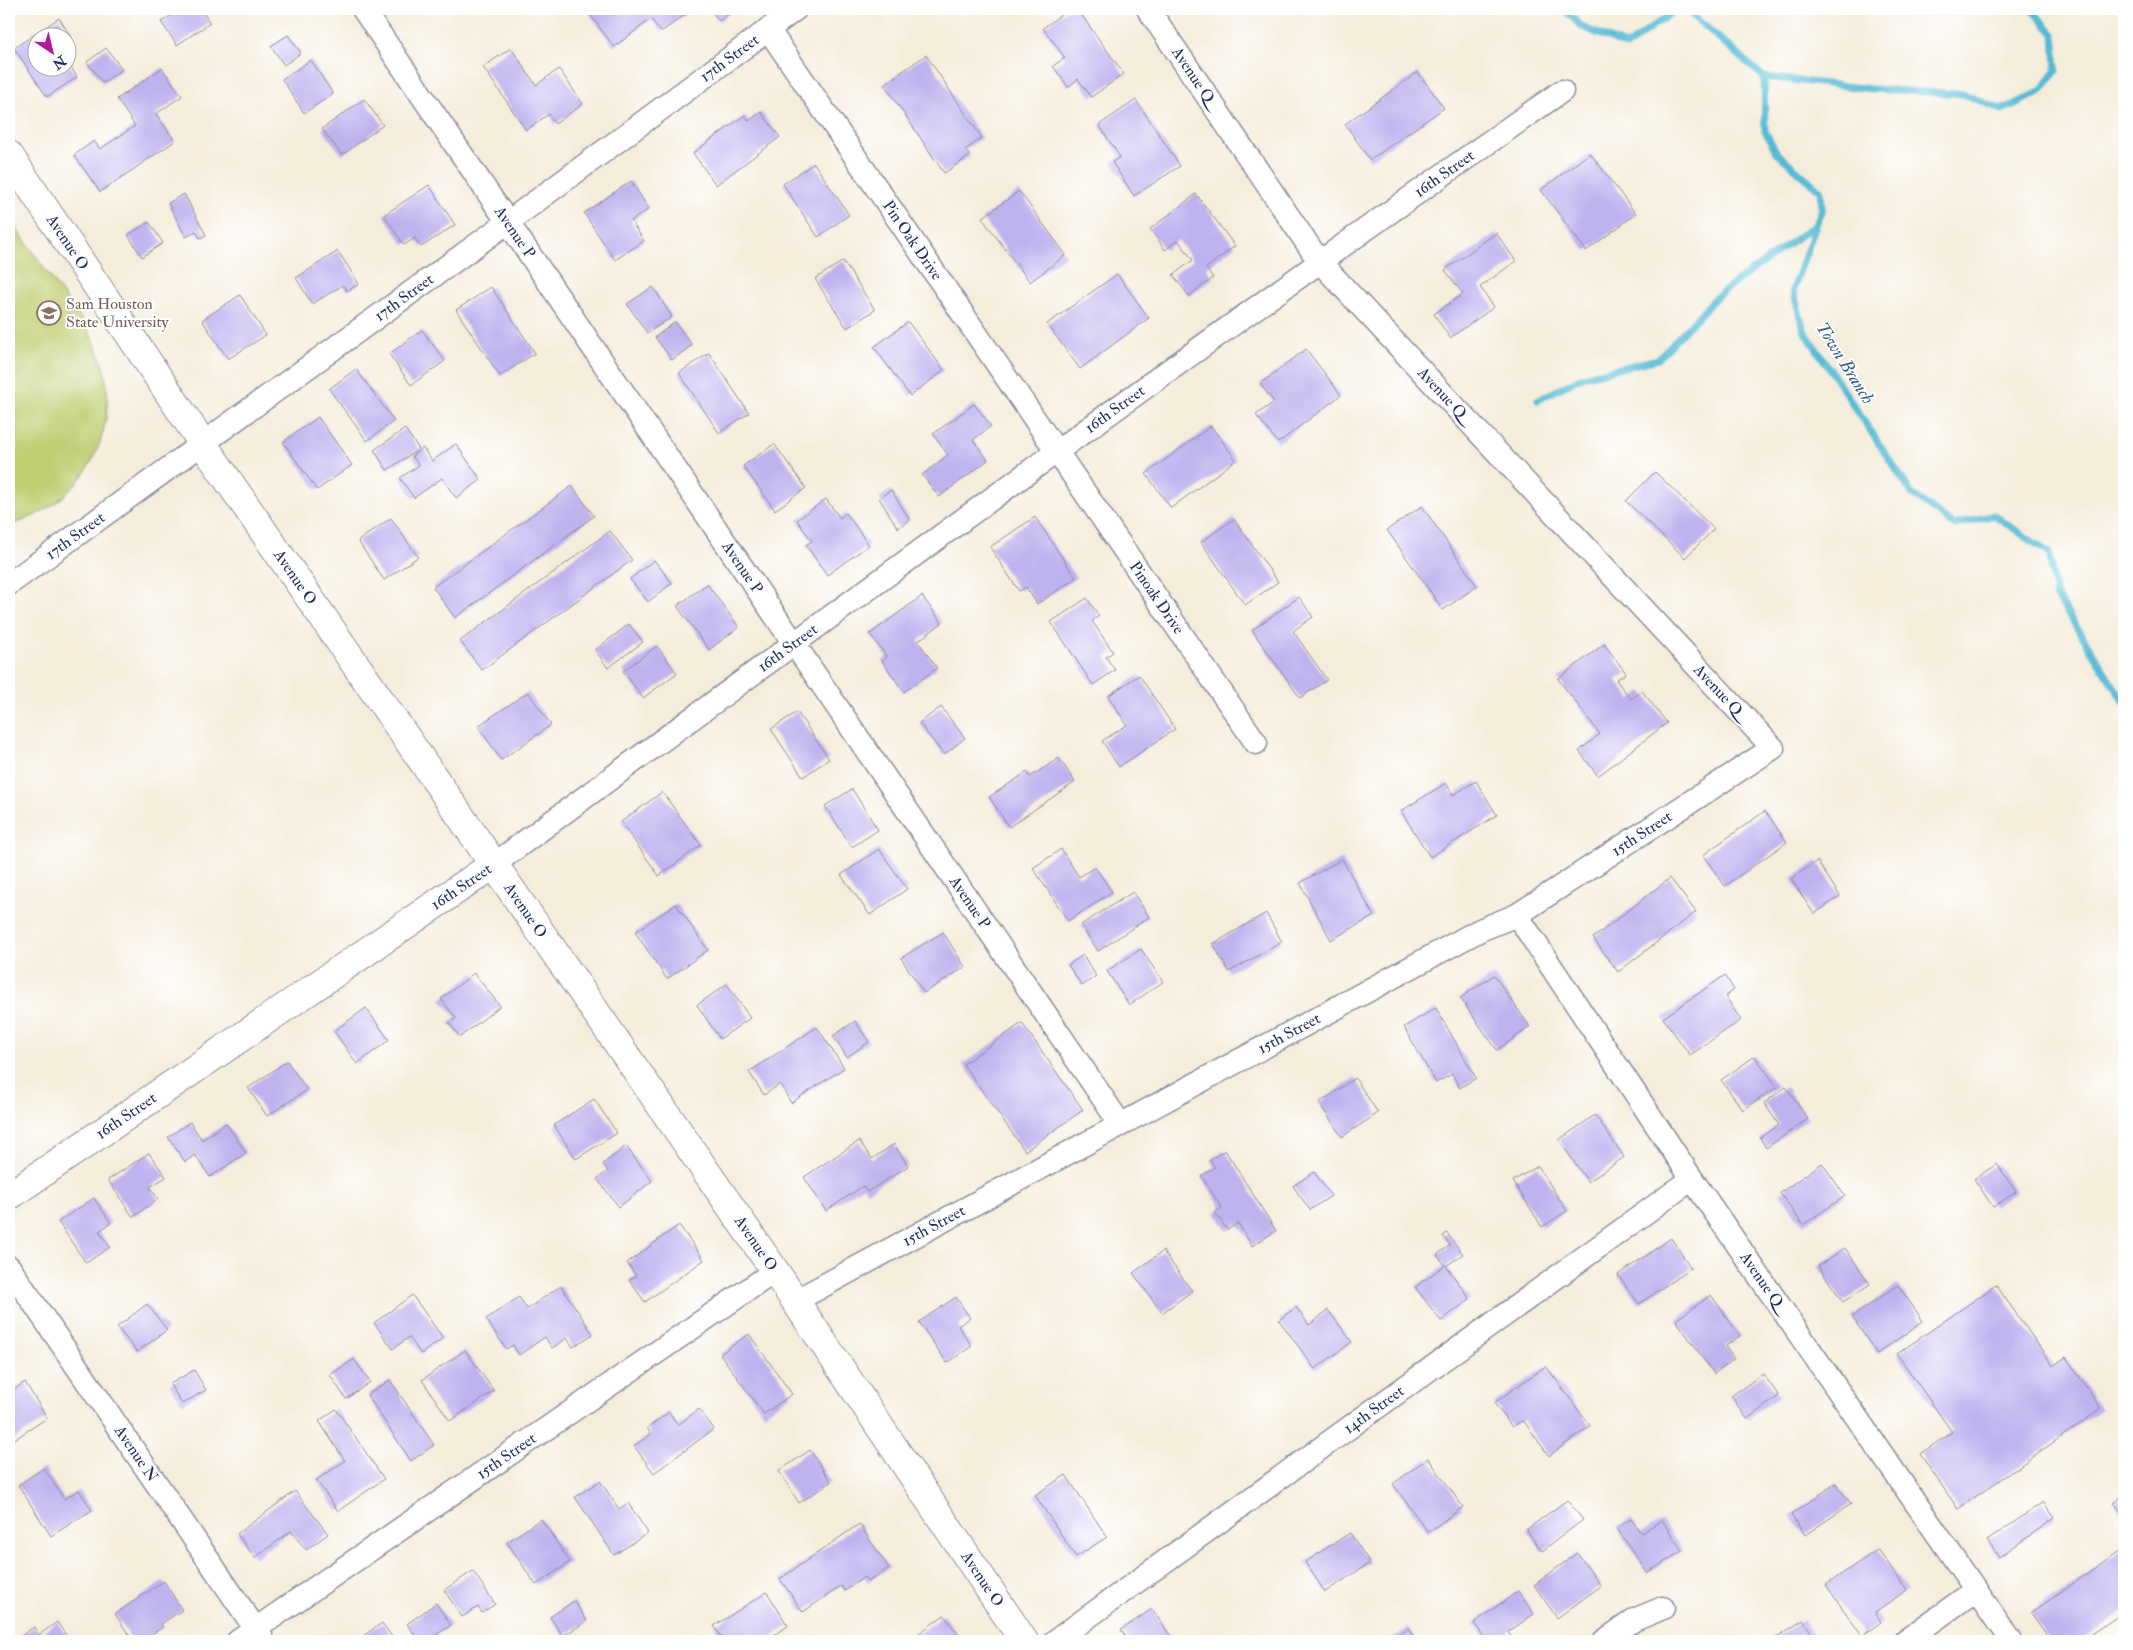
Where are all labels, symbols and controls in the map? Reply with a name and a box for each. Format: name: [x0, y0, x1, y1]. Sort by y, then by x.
north arrow: [28, 28, 78, 78]
street label: 17th Street: [696, 30, 763, 87]
street label: Avenue Q: [1166, 42, 1225, 115]
text: N: [49, 51, 70, 73]
street label: 16th Street: [1410, 146, 1478, 202]
street label: Pin Oak Drive: [878, 197, 947, 284]
street label: Avenue P: [489, 201, 540, 262]
street label: Avenue O: [41, 210, 93, 274]
street label: 17th Street: [370, 269, 438, 326]
place label: Sam Houston State University: [66, 294, 170, 332]
school or university icon: Sam Houston State University: [36, 300, 62, 326]
water label: Town Branch: [1811, 318, 1879, 408]
street label: Avenue Q: [1412, 362, 1478, 431]
street label: 16th Street: [1081, 381, 1149, 438]
street label: 17th Street: [42, 508, 109, 564]
street label: Avenue P: [717, 536, 767, 597]
street label: Avenue O: [268, 545, 321, 609]
street label: Pinoak Drive: [1125, 558, 1189, 638]
street label: 16th Street: [754, 619, 822, 677]
street label: Avenue Q: [1688, 659, 1754, 728]
street label: 15th Street: [1608, 807, 1676, 861]
street label: 16th Street: [427, 859, 496, 914]
street label: Avenue P: [944, 872, 995, 932]
street label: Avenue O: [499, 878, 552, 942]
street label: 15th Street: [1254, 1008, 1324, 1058]
street label: 16th Street: [92, 1088, 160, 1144]
street label: 15th Street: [899, 1201, 969, 1251]
street label: Avenue O: [729, 1211, 782, 1275]
street label: Avenue Q: [1735, 1247, 1794, 1320]
street label: 14th Street: [1340, 1381, 1408, 1438]
street label: Avenue N: [109, 1421, 163, 1486]
street label: 15th Street: [473, 1428, 540, 1484]
street label: Avenue O: [956, 1547, 1008, 1611]

